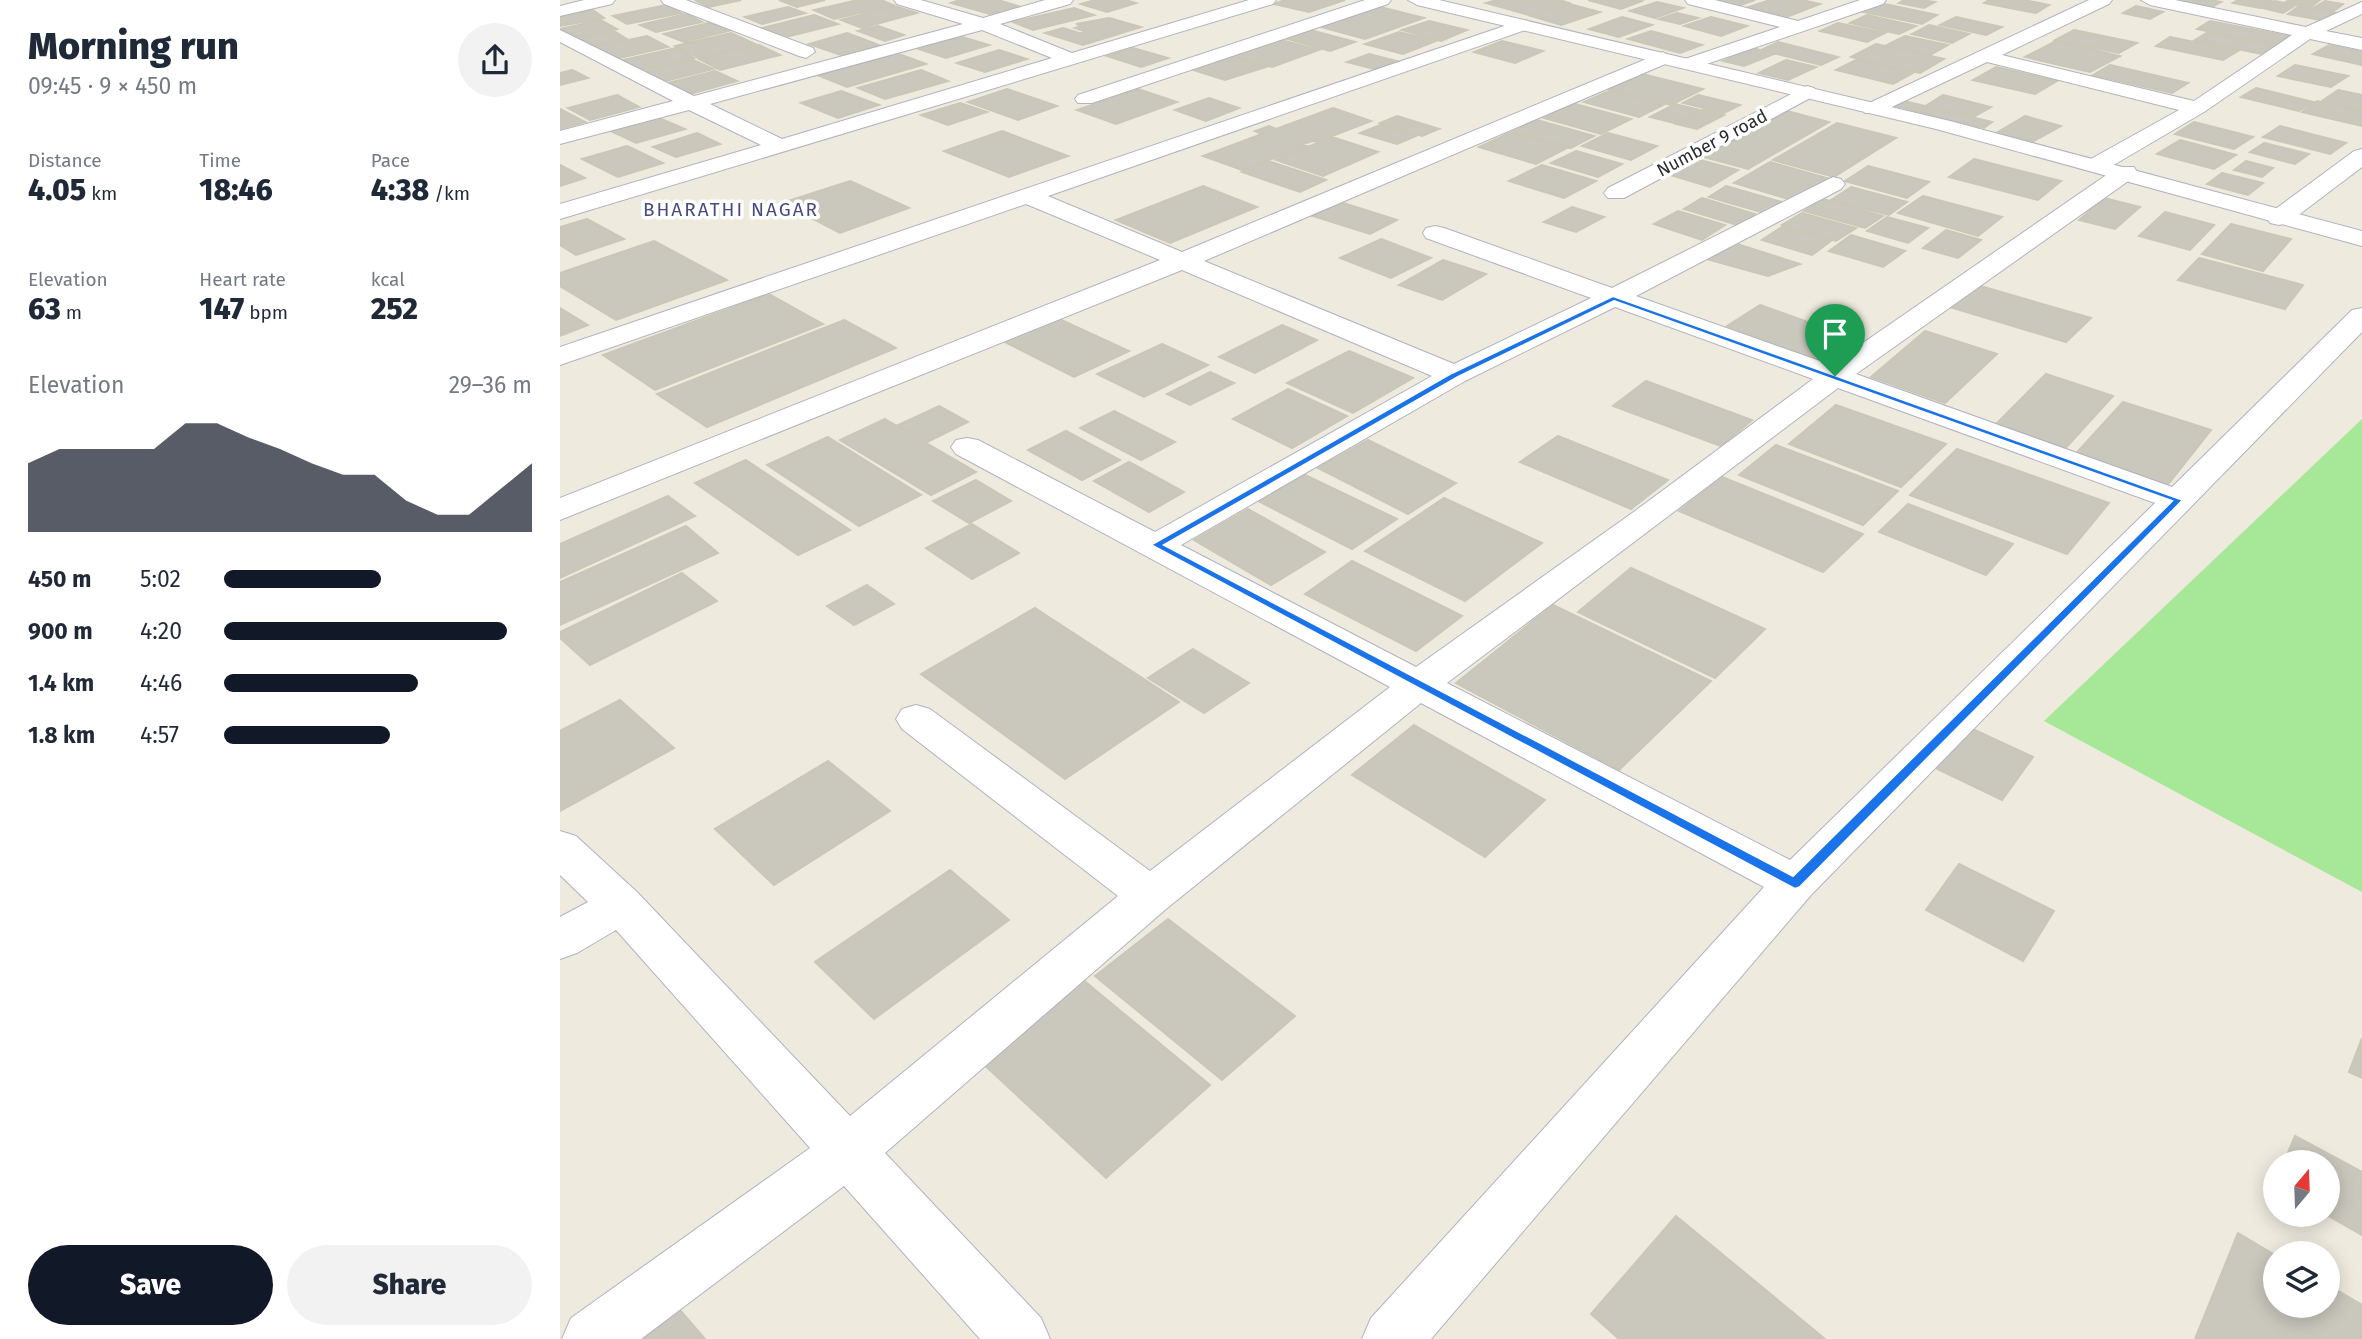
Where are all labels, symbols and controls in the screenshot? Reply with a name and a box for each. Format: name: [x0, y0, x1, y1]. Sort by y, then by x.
text: Morning run: [28, 23, 239, 69]
button: share: [458, 23, 532, 97]
text: 09:45 · 9 × 450 m: [28, 72, 197, 100]
street label: Number 9 road: [1653, 105, 1771, 181]
text: Distance: [28, 149, 102, 172]
text: Time: [199, 149, 241, 172]
text: Pace: [371, 149, 410, 172]
text: 4.05: [28, 172, 86, 208]
text: 18:46: [199, 172, 273, 208]
text: 4:38: [371, 172, 429, 208]
text: km: [86, 182, 117, 205]
text: /km: [429, 182, 470, 205]
district label: BHARATHI NAGAR: [643, 198, 819, 221]
text: Elevation: [28, 268, 108, 291]
text: Heart rate: [199, 268, 286, 291]
text: kcal: [371, 268, 405, 291]
text: 63: [28, 291, 61, 327]
text: 147: [199, 291, 244, 327]
text: 252: [371, 291, 418, 327]
text: m: [61, 301, 82, 324]
text: bpm: [244, 301, 288, 324]
pin: [1805, 304, 1865, 376]
icon: arrive: [1816, 315, 1854, 353]
text: Elevation: [28, 371, 124, 399]
text: 29–36 m: [449, 371, 532, 399]
text: 450 m: [28, 565, 91, 593]
text: 5:02: [140, 565, 181, 593]
text: 900 m: [28, 617, 93, 645]
text: 4:20: [140, 617, 182, 645]
text: 1.4 km: [28, 669, 94, 697]
text: 4:46: [140, 669, 182, 697]
text: 1.8 km: [28, 721, 95, 749]
text: 4:57: [140, 721, 179, 749]
north arrow: [2263, 1150, 2340, 1227]
map controls: [2263, 1150, 2340, 1318]
button: layers: [2263, 1241, 2340, 1318]
button: Save: [28, 1245, 273, 1325]
button: Share: [287, 1245, 532, 1325]

